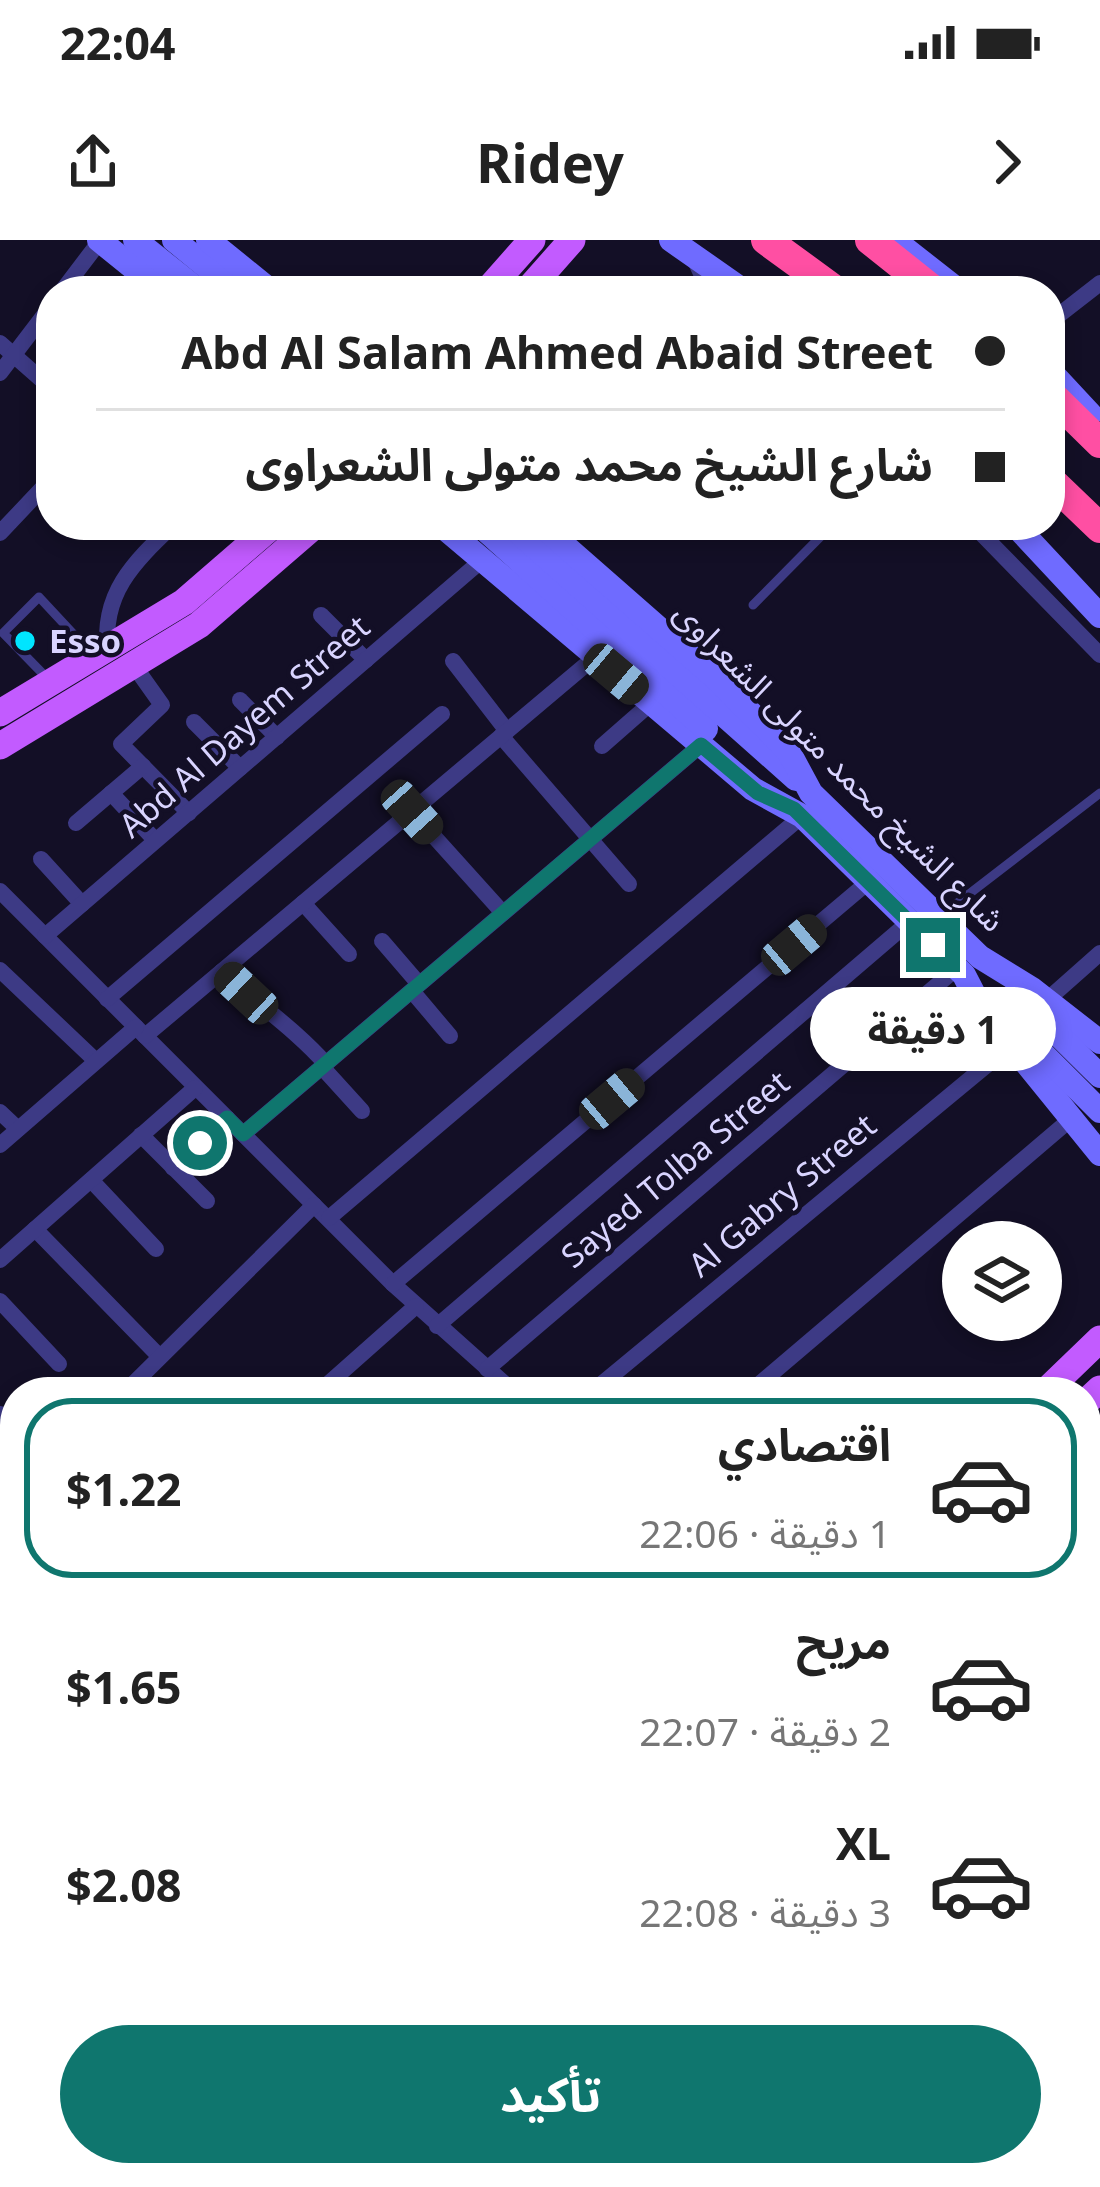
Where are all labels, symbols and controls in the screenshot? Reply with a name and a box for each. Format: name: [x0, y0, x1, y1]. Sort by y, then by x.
text: 22:04: [60, 12, 176, 73]
text: Ridey: [476, 125, 624, 199]
icon: share: [60, 129, 126, 195]
icon: forward: [974, 129, 1040, 195]
text: Abd Al Salam Ahmed Abaid Street: [181, 321, 933, 382]
text: شارع الشيخ محمد متولى الشعراوى: [246, 433, 933, 494]
street label: شارع الشيخ محمد متولى الشعراوى: [663, 590, 1016, 943]
street label: Abd Al Dayem Street: [109, 604, 379, 847]
place label: Esso: [49, 618, 121, 663]
marker: Esso: [12, 628, 38, 654]
car: [577, 637, 655, 711]
car: [375, 773, 449, 851]
car: [755, 908, 833, 982]
route end: [906, 918, 960, 972]
car: [207, 955, 285, 1031]
callout: 1 دقيقة: [810, 987, 1056, 1071]
text: 1 دقيقة: [868, 1002, 998, 1055]
street label: Sayed Tolba Street: [551, 1060, 798, 1277]
car: [573, 1062, 651, 1136]
street label: Al Gabry Street: [678, 1103, 885, 1286]
route start: [173, 1116, 227, 1170]
map controls: [942, 1221, 1062, 1341]
button: layers: [942, 1221, 1062, 1341]
text: اقتصادي: [718, 1413, 891, 1474]
icon: car: [927, 1434, 1035, 1542]
text: $1.22: [66, 1458, 182, 1519]
text: 1 دقيقة · 22:06: [639, 1506, 891, 1559]
text: مريح: [796, 1611, 891, 1672]
icon: car: [927, 1632, 1035, 1740]
text: $1.65: [66, 1656, 182, 1717]
text: 2 دقيقة · 22:07: [639, 1704, 891, 1757]
text: XL: [836, 1812, 891, 1873]
icon: car: [927, 1830, 1035, 1938]
text: $2.08: [66, 1854, 182, 1915]
text: 3 دقيقة · 22:08: [639, 1885, 891, 1938]
button: تأكيد: [60, 2025, 1041, 2163]

